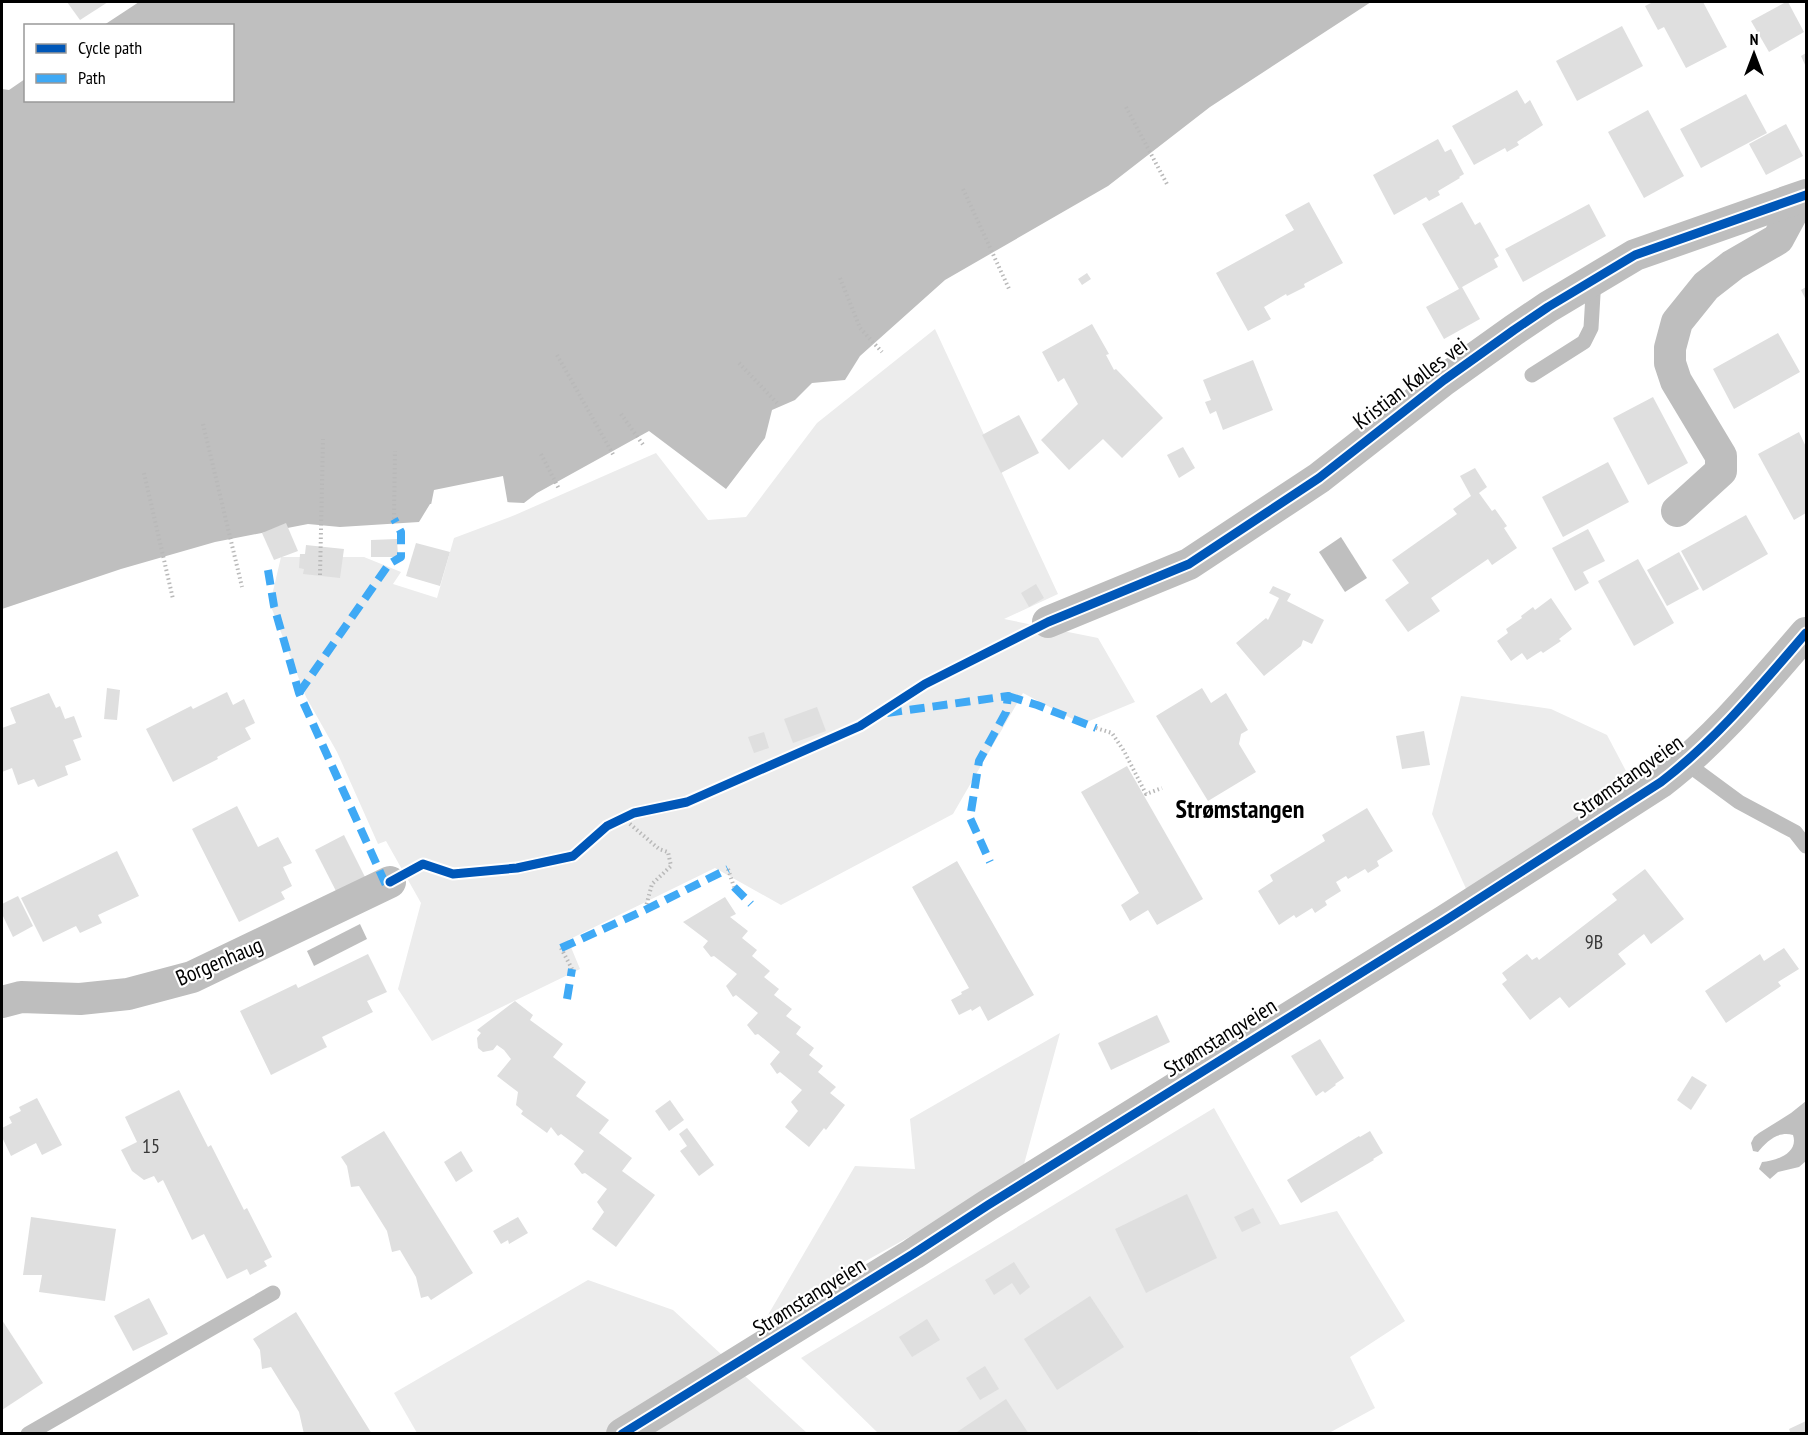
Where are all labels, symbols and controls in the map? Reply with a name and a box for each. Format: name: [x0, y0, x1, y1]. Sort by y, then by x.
legend: [24, 24, 234, 102]
north arrow: [1724, 24, 1784, 84]
text: N: [1750, 29, 1758, 49]
text: Cycle path: [78, 36, 142, 59]
text: Path: [78, 66, 106, 89]
street label: Kristian Kølles vei: [1347, 331, 1473, 435]
street label: Strømstangveien: [1568, 728, 1688, 824]
district label: Strømstangen: [1176, 792, 1304, 825]
house number: 9B: [1585, 929, 1603, 955]
street label: Borgenhaug: [171, 930, 267, 992]
street label: Strømstangveien: [1158, 991, 1282, 1083]
house number: 15: [142, 1133, 160, 1159]
street label: Strømstangveien: [747, 1250, 871, 1342]

